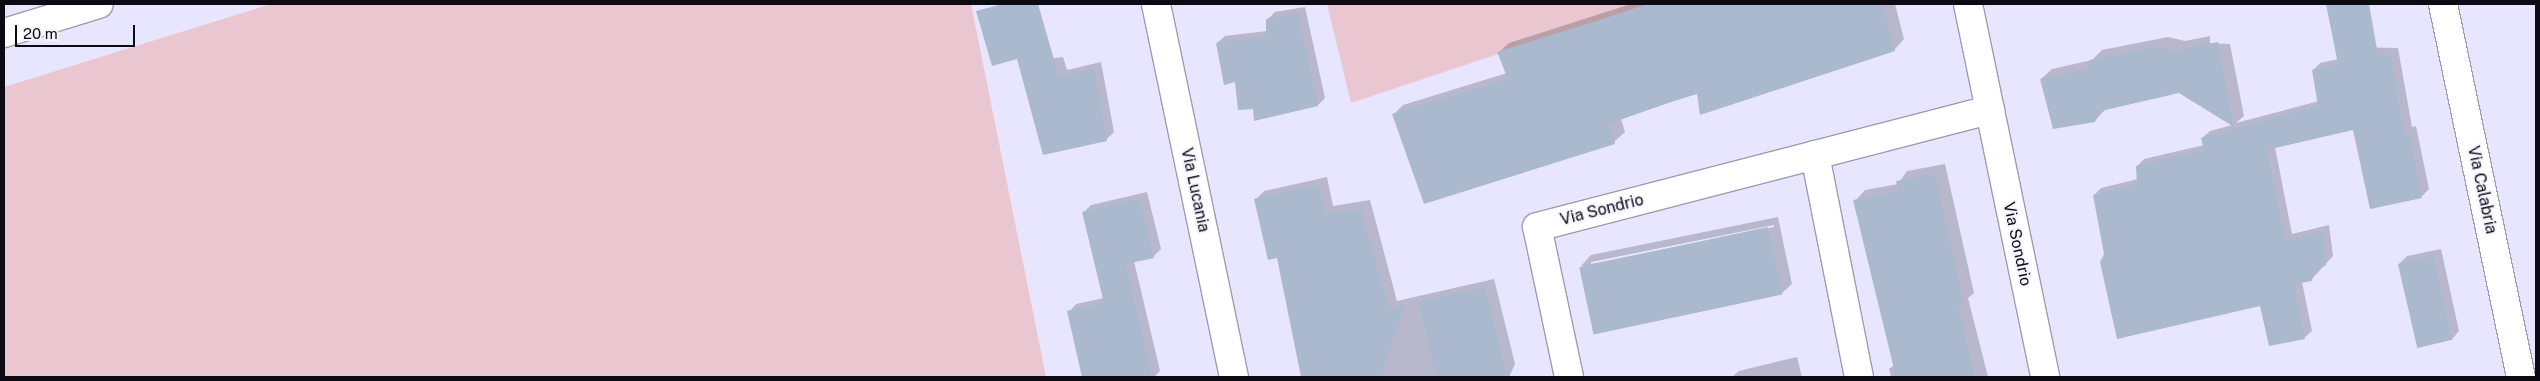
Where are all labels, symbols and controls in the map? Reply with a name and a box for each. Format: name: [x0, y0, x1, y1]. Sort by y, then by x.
scale bar: [18, 15, 138, 47]
text: 20 m: [23, 25, 58, 42]
street label: Via Calabria: [2463, 144, 2501, 236]
street label: Via Lucania: [1177, 146, 1213, 234]
street label: Via Sondrio: [1558, 190, 1646, 230]
street label: Via Sondrio: [1999, 200, 2035, 288]

